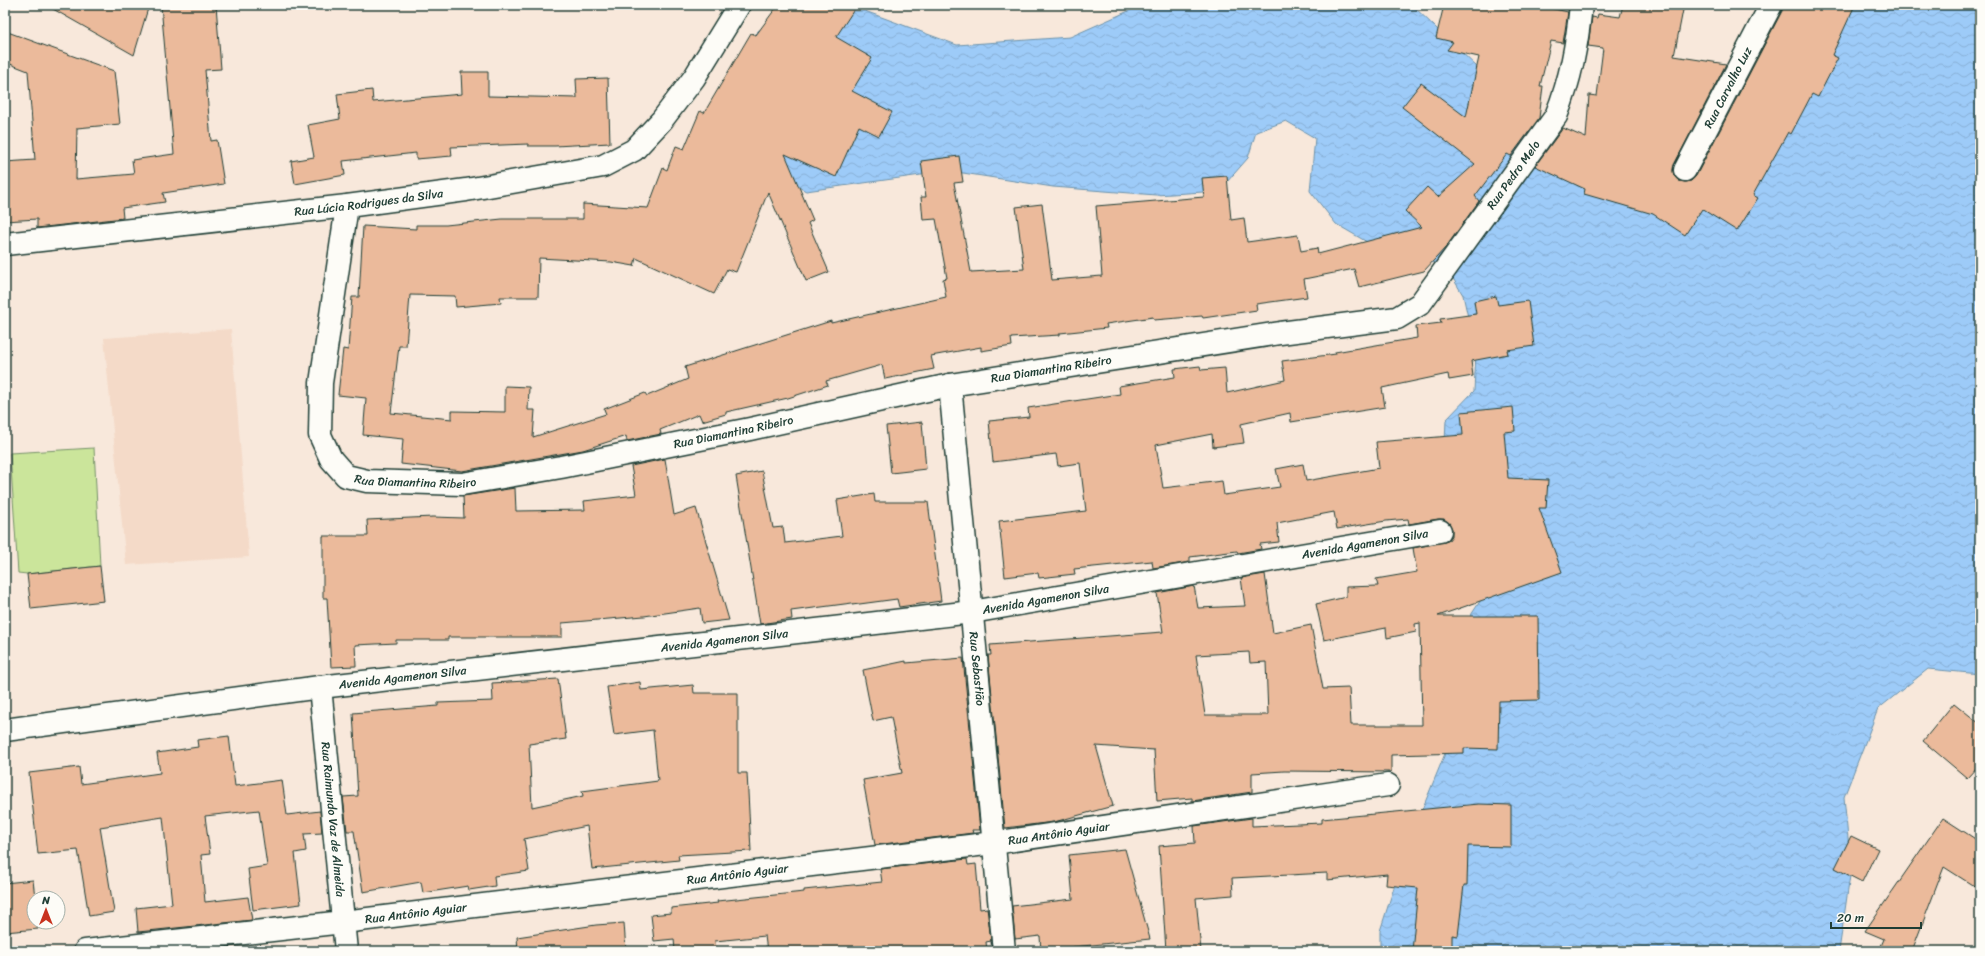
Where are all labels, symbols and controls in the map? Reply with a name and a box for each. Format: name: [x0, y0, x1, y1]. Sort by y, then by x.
street label: Rua Carvalho Luz: [1698, 42, 1759, 132]
street label: Rua Pedro Melo: [1481, 135, 1546, 214]
street label: Rua Lúcia Rodrigues da Silva: [293, 182, 445, 223]
street label: Rua Diamantina Ribeiro: [989, 349, 1113, 389]
street label: Rua Diamantina Ribeiro: [671, 409, 796, 455]
street label: Rua Diamantina Ribeiro: [352, 467, 478, 495]
street label: Avenida Agamenon Silva: [1299, 522, 1431, 566]
street label: Avenida Agamenon Silva: [980, 577, 1112, 621]
street label: Avenida Agamenon Silva: [658, 622, 790, 659]
street label: Rua Sebastião: [963, 631, 992, 707]
street label: Avenida Agamenon Silva: [337, 659, 468, 696]
street label: Rua Raimundo Vaz de Almeida: [314, 741, 352, 899]
street label: Rua Antônio Aguiar: [1007, 815, 1112, 852]
street label: Rua Antônio Aguiar: [685, 857, 791, 891]
north arrow: [26, 890, 66, 930]
text: N: [41, 891, 50, 910]
street label: Rua Antônio Aguiar: [364, 896, 469, 930]
scale bar: [1831, 904, 1921, 930]
text: 20 m: [1837, 907, 1864, 929]

